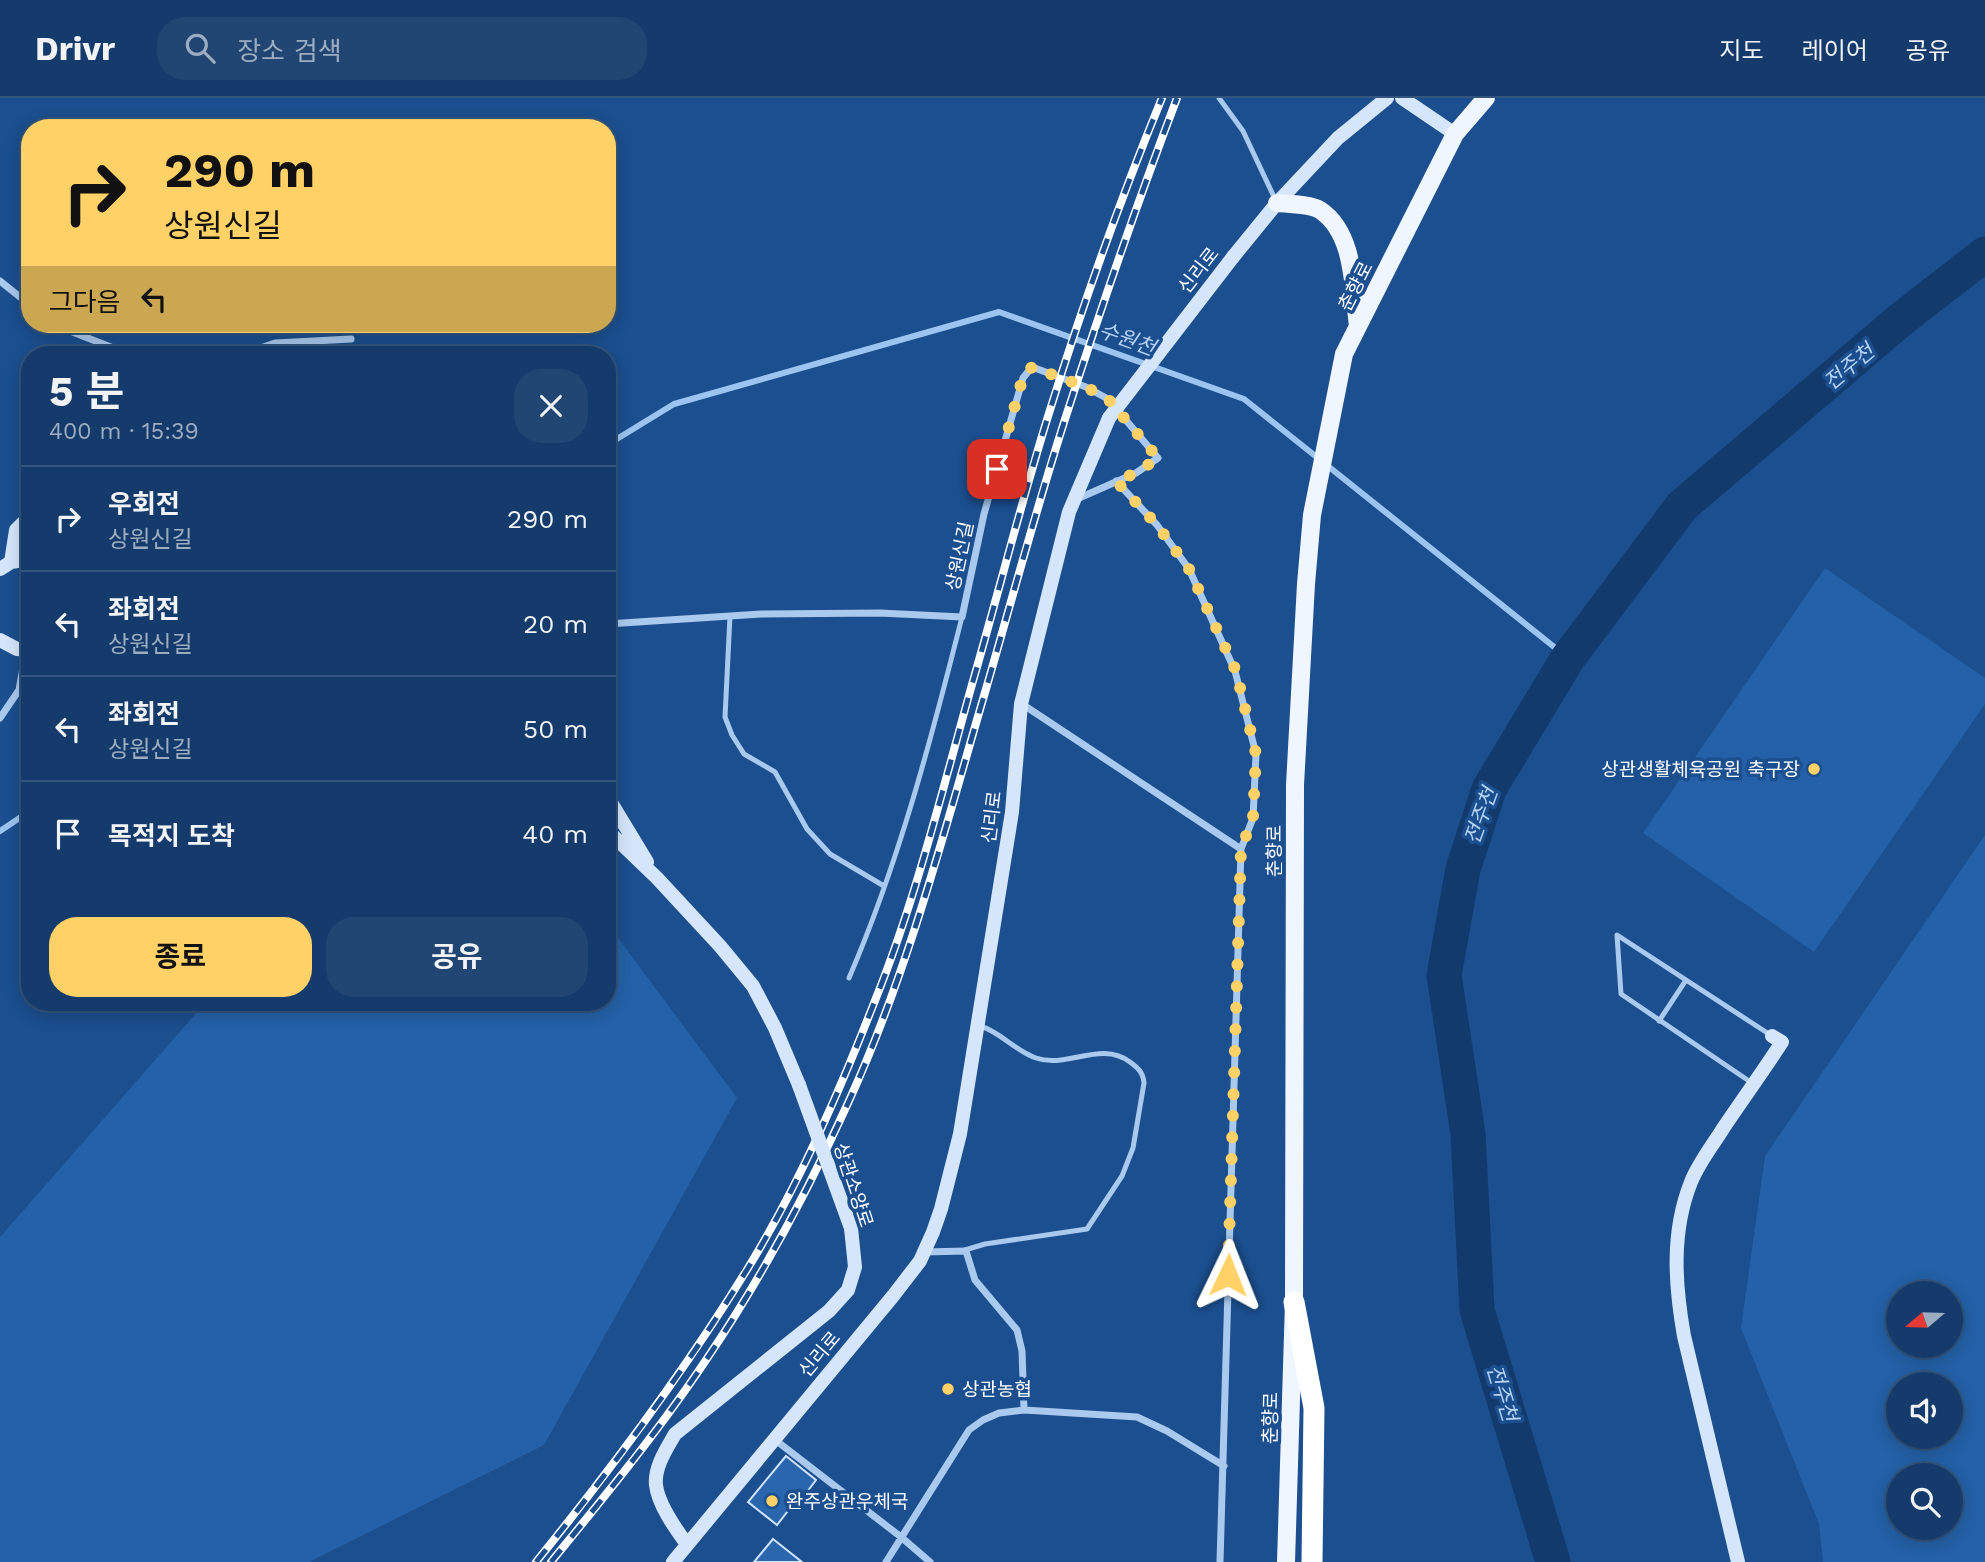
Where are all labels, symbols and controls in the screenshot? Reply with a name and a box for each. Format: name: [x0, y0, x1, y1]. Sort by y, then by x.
search box: [157, 17, 647, 80]
text: Drivr: [35, 29, 115, 68]
icon: search: [181, 29, 219, 67]
text: 장소 검색: [237, 36, 342, 66]
text: 지도: [1719, 37, 1764, 65]
text: 레이어: [1802, 37, 1868, 65]
text: 공유: [1906, 37, 1950, 65]
text: 290 m: [164, 141, 315, 199]
icon: right: [49, 147, 140, 238]
text: 상원신길: [164, 207, 282, 245]
street label: 신리로: [1173, 243, 1224, 298]
street label: 춘향로: [1333, 258, 1378, 315]
icon: left: [135, 280, 173, 318]
text: 그다음: [49, 287, 121, 317]
water label: 수원천: [1096, 317, 1161, 361]
water label: 전주천: [1818, 337, 1881, 395]
text: 5 분: [49, 367, 124, 416]
button: close: [514, 369, 588, 443]
text: 400 m · 15:39: [49, 418, 199, 445]
pin: [967, 439, 1027, 499]
icon: arrive: [978, 450, 1016, 488]
text: 우회전: [108, 489, 180, 519]
icon: right: [49, 500, 87, 538]
text: 290 m: [507, 504, 588, 534]
street label: 상원신길: [941, 520, 978, 593]
text: 상원신길: [108, 526, 193, 553]
text: 좌회전: [108, 594, 180, 624]
icon: left: [49, 605, 87, 643]
text: 20 m: [523, 609, 588, 639]
text: 상원신길: [108, 631, 193, 658]
text: 좌회전: [108, 699, 180, 729]
icon: left: [49, 710, 87, 748]
text: 50 m: [523, 714, 588, 744]
text: 상원신길: [108, 736, 193, 763]
place label: 상관생활체육공원 축구장: [1601, 758, 1800, 781]
marker: 상관생활체육공원 축구장: [1806, 761, 1822, 777]
water label: 전주천: [1459, 782, 1503, 847]
street label: 신리로: [977, 790, 1006, 844]
icon: arrive: [49, 815, 87, 853]
text: 40 m: [522, 819, 588, 849]
text: 목적지 도착: [108, 821, 235, 851]
street label: 춘향로: [1263, 825, 1286, 877]
button: 종료: [49, 917, 312, 997]
button: 공유: [326, 917, 588, 997]
street label: 상관소양로: [829, 1140, 878, 1230]
position arrow: [1191, 1238, 1265, 1312]
north arrow: [1886, 1281, 1964, 1358]
map controls: [1886, 1281, 1963, 1540]
street label: 신리로: [794, 1327, 845, 1382]
water label: 전주천: [1482, 1361, 1524, 1427]
button: sound: [1886, 1372, 1963, 1449]
place label: 상관농협: [962, 1378, 1032, 1401]
marker: 상관농협: [940, 1381, 956, 1397]
street label: 춘향로: [1259, 1392, 1282, 1444]
button: search: [1886, 1463, 1963, 1540]
place label: 완주상관우체국: [786, 1490, 908, 1513]
marker: 완주상관우체국: [764, 1493, 780, 1509]

